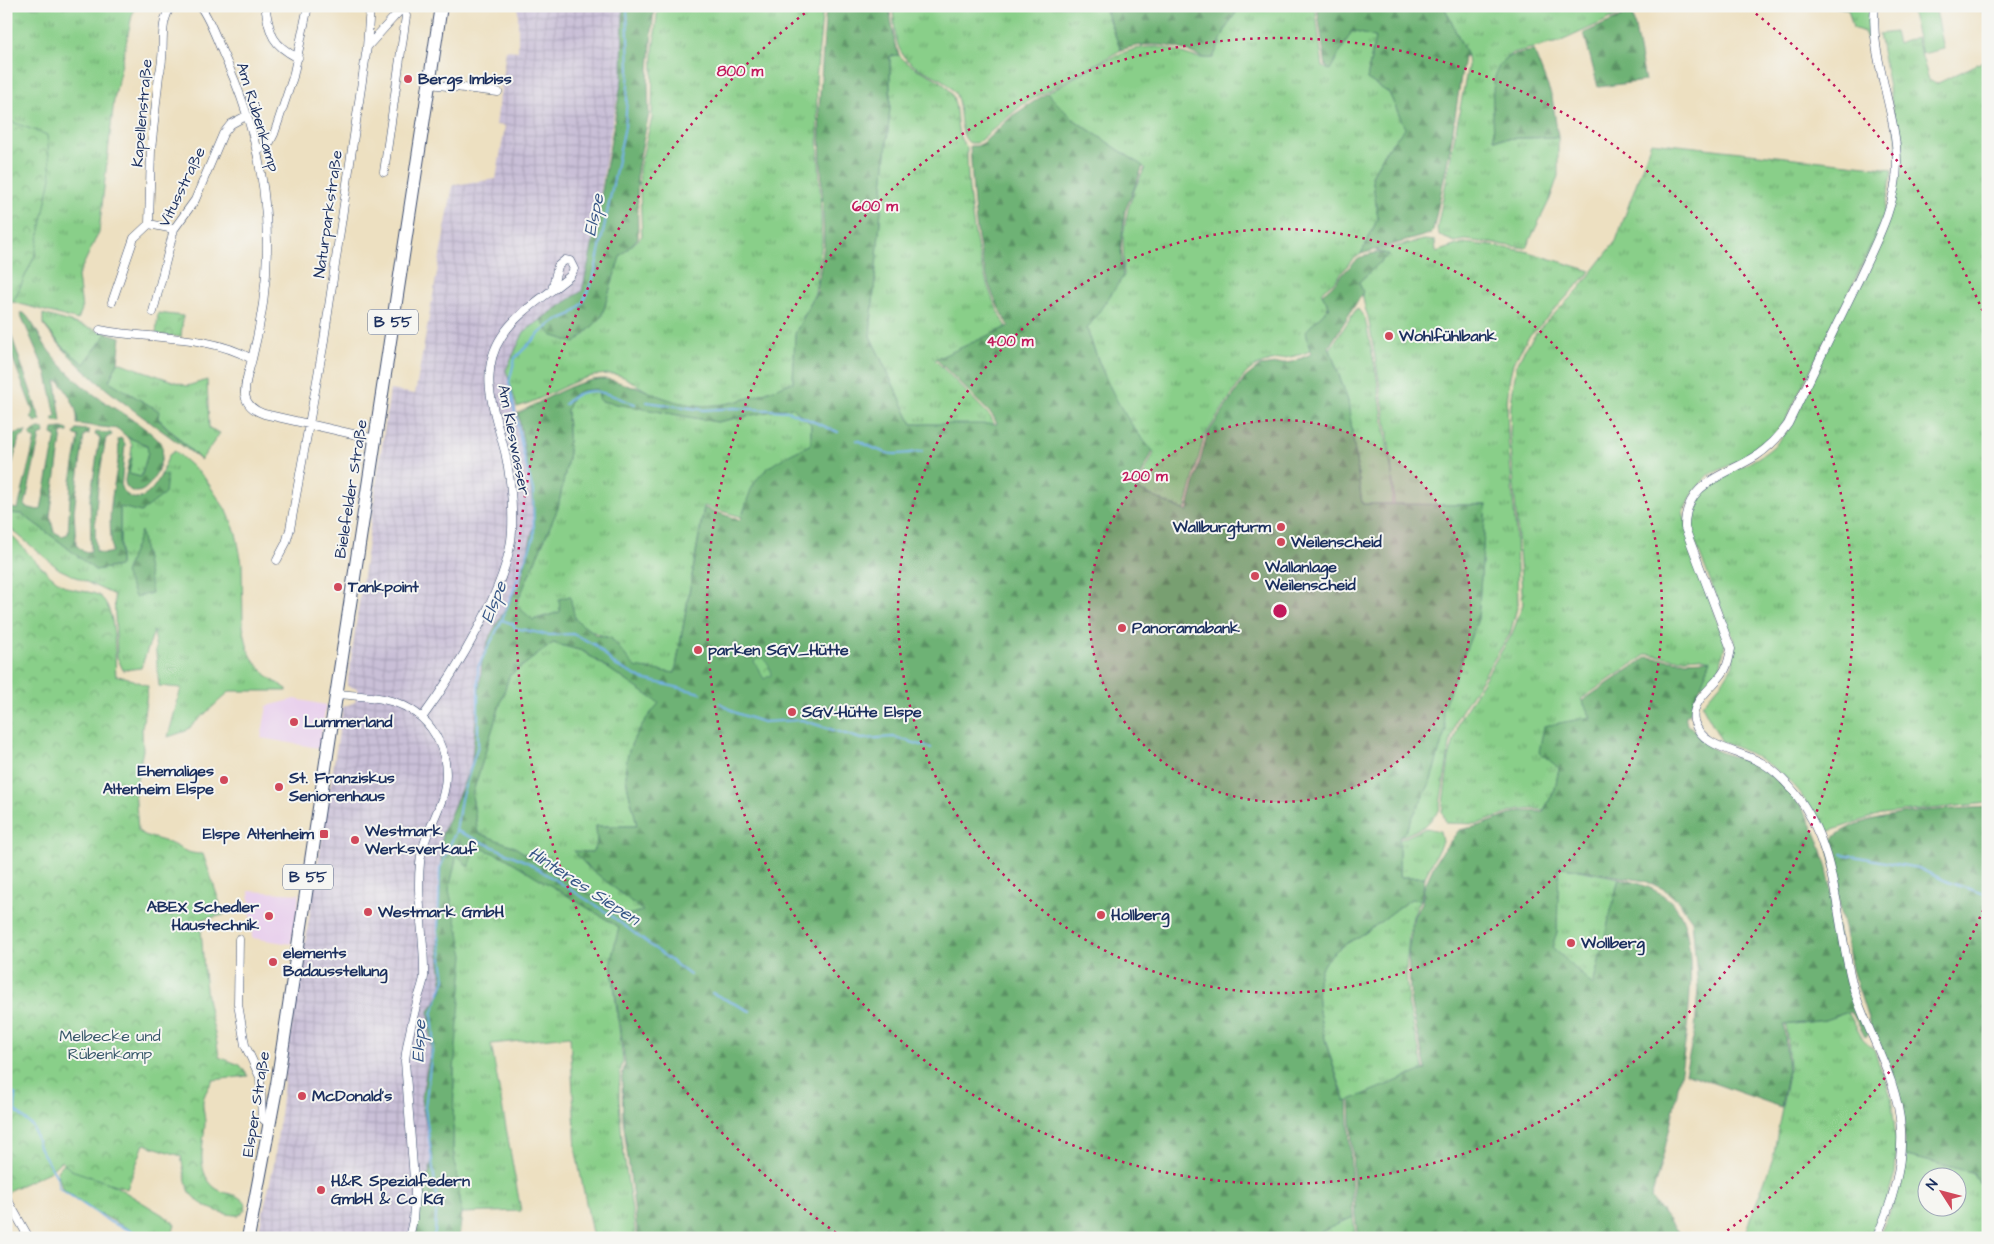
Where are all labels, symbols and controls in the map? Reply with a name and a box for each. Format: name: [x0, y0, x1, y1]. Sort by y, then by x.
street label: Kapellenstraße: [126, 58, 158, 168]
street label: Am Rübenkamp: [231, 59, 285, 175]
text: 800 m: [717, 61, 763, 82]
place label: Bergs Imbiss: [418, 68, 512, 92]
marker: Bergs Imbiss: [402, 73, 414, 85]
street label: Vitusstraße: [153, 143, 211, 231]
street label: Naturparkstraße: [308, 148, 348, 279]
water label: Elspe: [577, 190, 611, 238]
text: 600 m: [852, 196, 898, 217]
road number: B 55: [368, 310, 418, 334]
place label: Wohlfühlbank: [1398, 325, 1497, 347]
marker: Wohlfühlbank: [1383, 330, 1395, 342]
text: 400 m: [987, 331, 1034, 352]
street label: Am Kieswasser: [492, 383, 536, 497]
street label: Bielefelder Straße: [329, 418, 373, 560]
text: 200 m: [1121, 466, 1168, 487]
place label: Wallburgturm: [1172, 516, 1272, 540]
marker: Wallburgturm: [1275, 521, 1287, 533]
place label: Weilenscheid: [1290, 531, 1382, 553]
marker: Weilenscheid: [1275, 536, 1287, 548]
place label: Wallanlage Weilenscheid: [1264, 556, 1356, 596]
marker: Wallanlage Weilenscheid: [1249, 570, 1261, 582]
place label: Tankpoint: [347, 576, 419, 598]
water label: Elspe: [474, 577, 514, 626]
marker: Tankpoint: [332, 581, 344, 593]
centre of rings: [1271, 602, 1289, 620]
place label: Panoramabank: [1132, 617, 1240, 639]
marker: Panoramabank: [1116, 622, 1128, 634]
place label: parken SGV_Hütte: [708, 639, 849, 661]
marker: parken SGV_Hütte: [692, 644, 704, 656]
place label: SGV-Hütte Elspe: [801, 701, 922, 723]
marker: SGV-Hütte Elspe: [786, 706, 798, 718]
place label: Lummerland: [304, 711, 393, 733]
marker: Lummerland: [288, 716, 300, 728]
place label: Ehemaliges Altenheim Elspe: [103, 760, 214, 800]
place label: St. Franziskus Seniorenhaus: [288, 767, 395, 807]
marker: Ehemaliges Altenheim Elspe: [218, 774, 230, 786]
marker: St. Franziskus Seniorenhaus: [273, 781, 285, 793]
place label: Westmark Werksverkauf: [364, 820, 477, 860]
place label: Elspe Altenheim: [203, 823, 315, 845]
marker: Elspe Altenheim: [318, 828, 330, 840]
marker: Westmark Werksverkauf: [349, 834, 361, 846]
water label: Hinteres Siepen: [523, 841, 646, 933]
road number: B 55: [283, 864, 333, 890]
place label: ABEX Schedler Haustechnik: [147, 896, 259, 936]
place label: Westmark GmbH: [377, 901, 504, 923]
place label: Hollberg: [1111, 904, 1170, 928]
marker: Westmark GmbH: [362, 906, 374, 918]
marker: Hollberg: [1095, 909, 1107, 921]
marker: ABEX Schedler Haustechnik: [263, 910, 275, 922]
place label: Wollberg: [1580, 932, 1646, 956]
marker: Wollberg: [1565, 937, 1577, 949]
place label: elements Badausstellung: [283, 942, 388, 984]
marker: elements Badausstellung: [267, 956, 279, 968]
water label: Elspe: [405, 1018, 433, 1063]
park label: Melbecke und Rübenkamp: [59, 1025, 161, 1065]
street label: Elsper Straße: [237, 1049, 275, 1158]
place label: McDonald's: [312, 1085, 392, 1107]
marker: McDonald's: [296, 1090, 308, 1102]
north arrow: [1916, 1166, 1966, 1216]
place label: H&R Spezialfedern GmbH & Co KG: [331, 1170, 470, 1210]
text: N: [1922, 1175, 1943, 1194]
marker: H&R Spezialfedern GmbH & Co KG: [315, 1184, 327, 1196]

